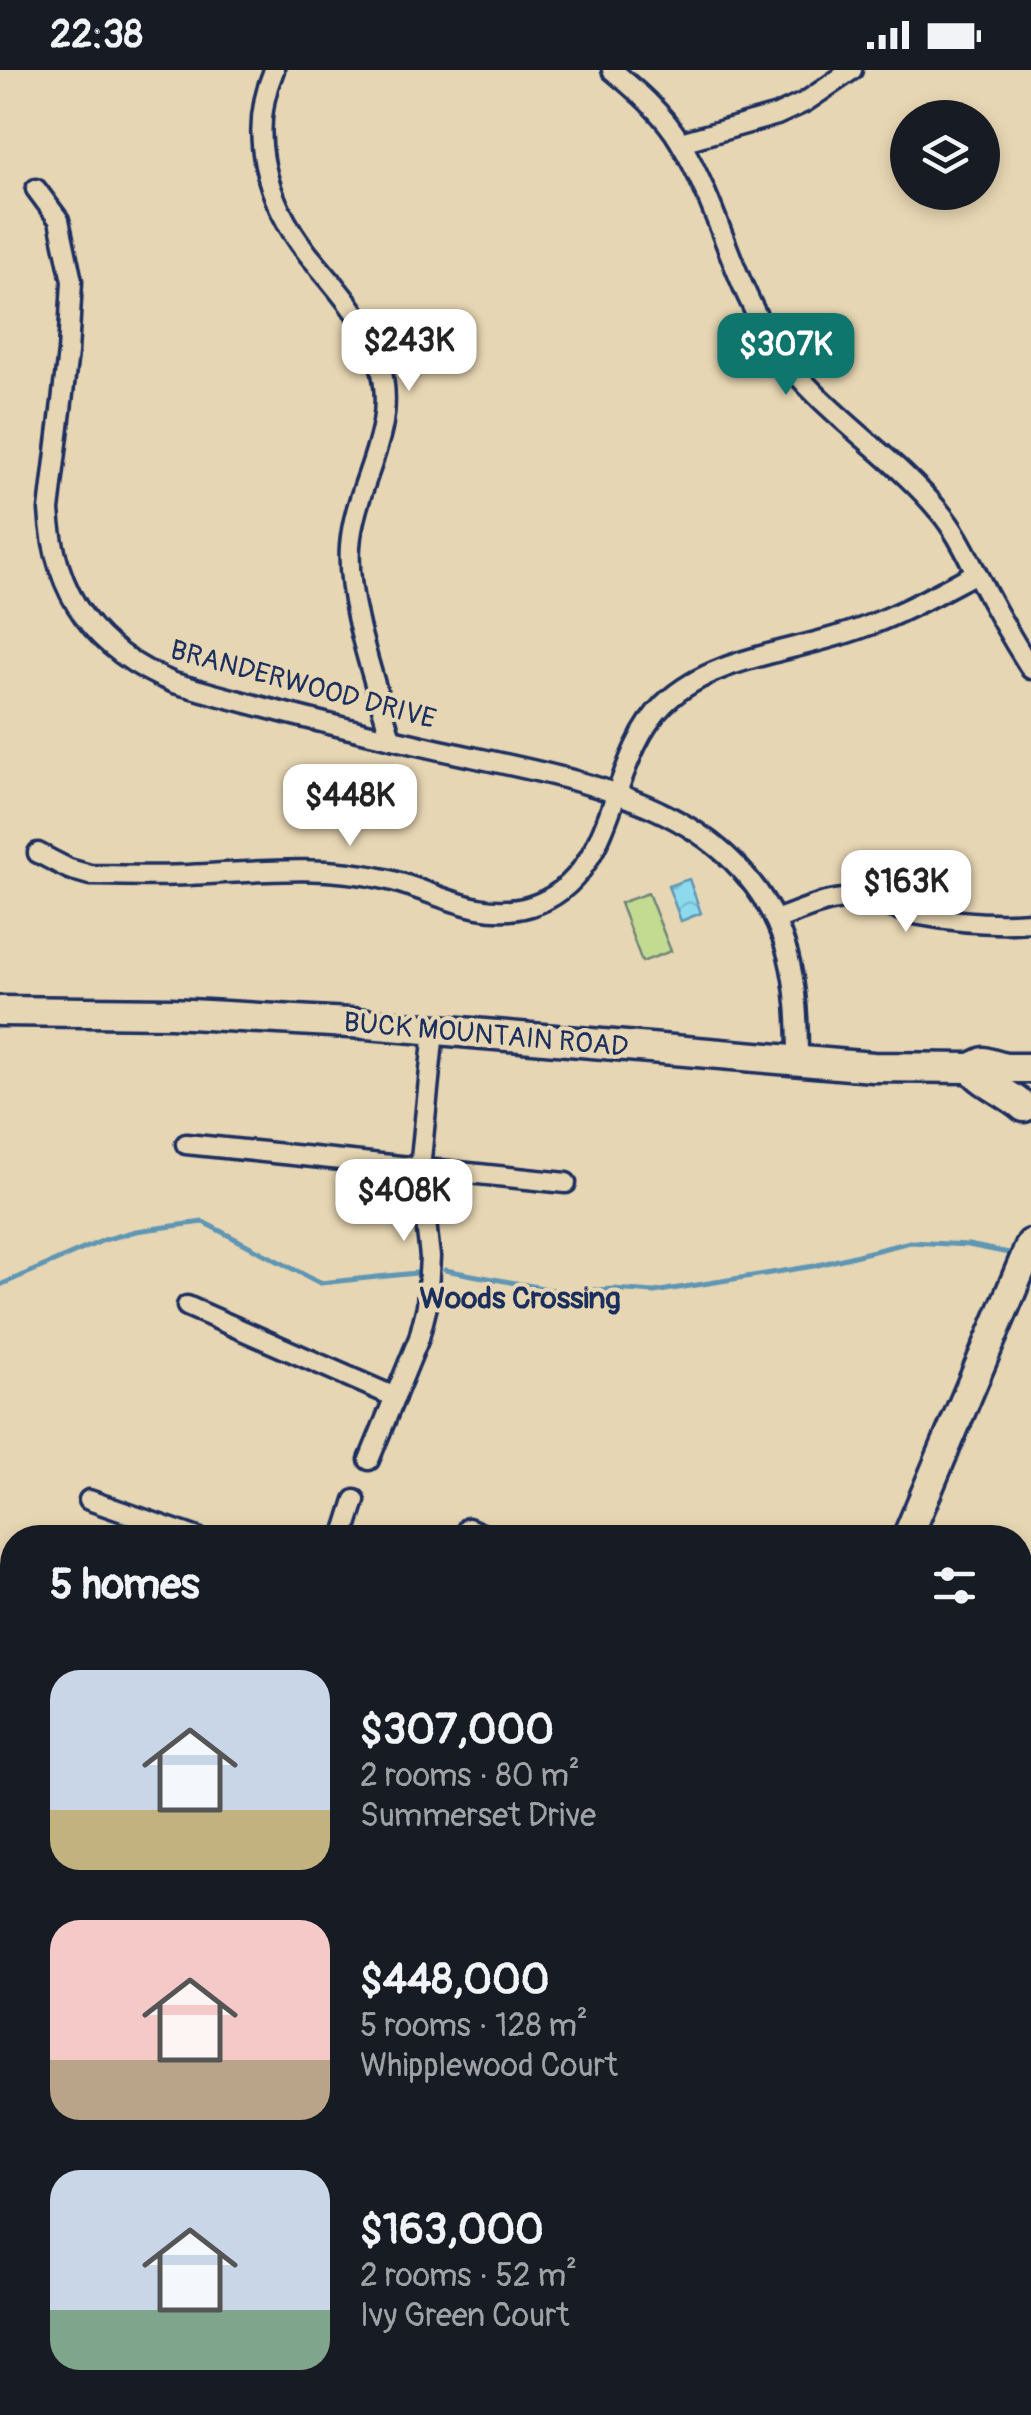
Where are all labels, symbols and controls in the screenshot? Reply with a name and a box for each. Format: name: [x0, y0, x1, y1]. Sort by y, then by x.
text: 22:38: [50, 11, 143, 59]
map controls: [890, 100, 1000, 210]
button: layers: [890, 100, 1000, 210]
pin: $243K: [339, 309, 479, 394]
pin: $307K: [716, 313, 856, 398]
text: $243K: [364, 321, 454, 361]
text: $307K: [739, 325, 833, 365]
street label: BRANDERWOOD DRIVE: [166, 633, 440, 737]
pin: $448K: [280, 764, 420, 849]
text: $448K: [305, 776, 395, 816]
pin: $163K: [836, 850, 976, 935]
text: $163K: [863, 862, 949, 902]
street label: BUCK MOUNTAIN ROAD: [342, 1005, 630, 1065]
pin: $408K: [334, 1159, 474, 1244]
text: $408K: [357, 1171, 451, 1211]
district label: Woods Crossing: [419, 1280, 621, 1317]
icon: filters: [927, 1558, 982, 1613]
text: 5 homes: [50, 1559, 200, 1611]
text: $307,000: [360, 1704, 554, 1756]
icon: home: [130, 1710, 250, 1830]
text: 2 rooms · 80 m²: [360, 1756, 580, 1796]
text: Summerset Drive: [360, 1796, 596, 1836]
text: $448,000: [360, 1954, 549, 2006]
icon: home: [130, 1960, 250, 2080]
text: 5 rooms · 128 m²: [360, 2006, 588, 2046]
text: Whipplewood Court: [360, 2046, 618, 2086]
text: $163,000: [360, 2204, 544, 2256]
icon: home: [130, 2210, 250, 2330]
text: 2 rooms · 52 m²: [360, 2256, 577, 2296]
text: Ivy Green Court: [360, 2296, 569, 2336]

